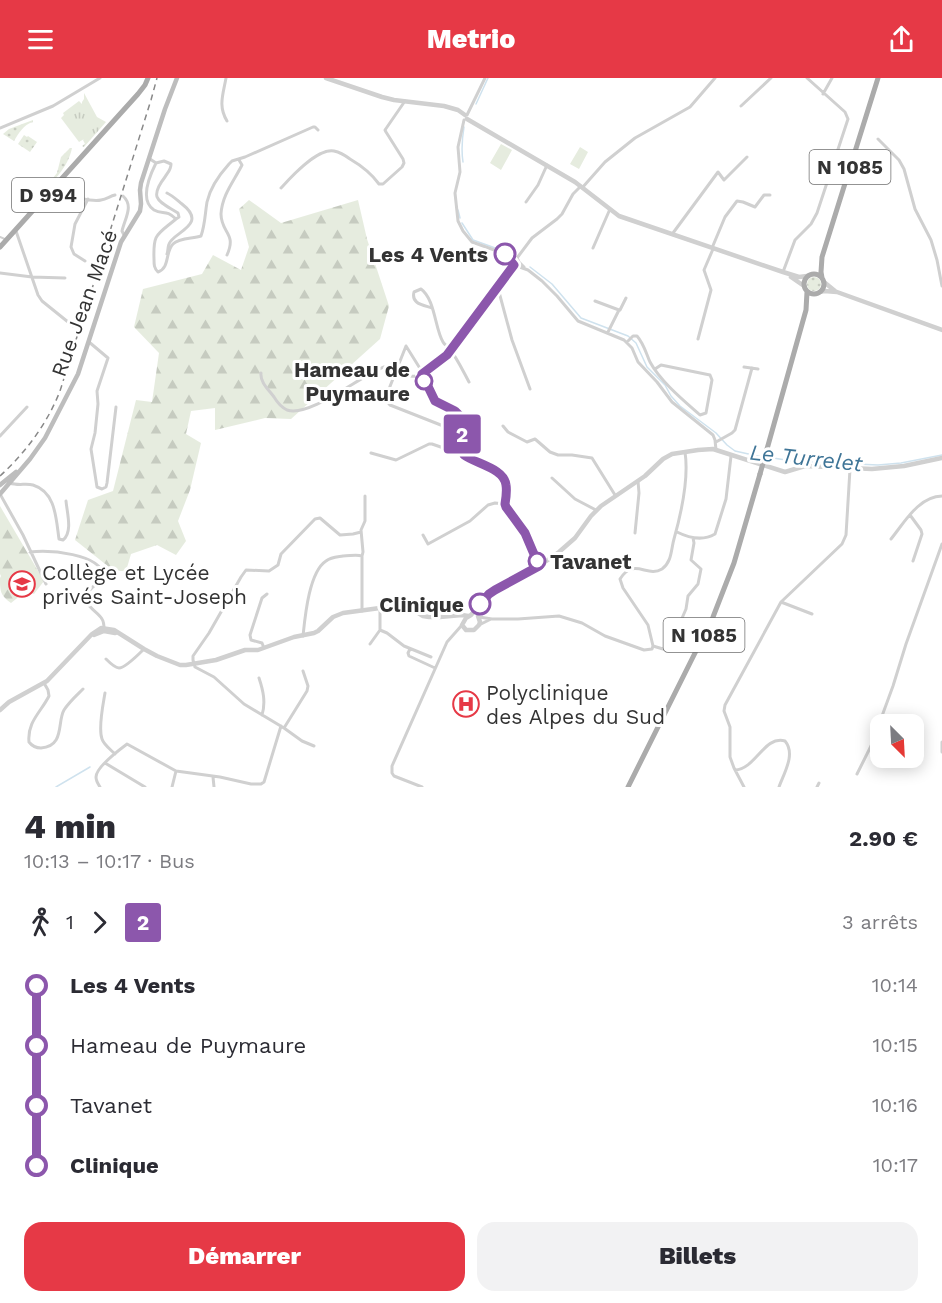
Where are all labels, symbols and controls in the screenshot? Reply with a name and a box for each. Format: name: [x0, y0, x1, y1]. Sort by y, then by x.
icon: menu: [24, 23, 57, 56]
text: Metrio: [427, 23, 515, 55]
icon: share: [885, 23, 918, 56]
road number: N 1085: [810, 150, 890, 184]
road number: D 994: [12, 178, 84, 212]
street label: Rue Jean Macé: [46, 226, 122, 380]
place label: Les 4 Vents: [369, 242, 488, 267]
marker: Les 4 Vents: [494, 243, 516, 265]
place label: Hameau de Puymaure: [294, 357, 410, 406]
marker: Hameau de Puymaure: [415, 372, 433, 390]
line badge: 2: [442, 414, 482, 454]
text: 2: [456, 422, 468, 447]
water label: Le Turrelet: [748, 440, 865, 476]
place label: Tavanet: [550, 549, 632, 574]
marker: Tavanet: [528, 552, 546, 570]
place label: Collège et Lycée privés Saint-Joseph: [42, 560, 247, 609]
school or university icon: Collège et Lycée privés Saint-Joseph: [7, 569, 37, 599]
place label: Clinique: [379, 592, 464, 617]
marker: Clinique: [469, 593, 491, 615]
road number: N 1085: [664, 618, 744, 652]
place label: Polyclinique des Alpes du Sud: [486, 680, 665, 729]
hospital icon: Polyclinique des Alpes du Sud: [451, 689, 481, 719]
north arrow: [870, 714, 924, 768]
map controls: [870, 714, 924, 768]
text: 4 min: [24, 807, 116, 846]
text: 2.90 €: [849, 826, 918, 851]
text: 10:13 – 10:17 · Bus: [24, 849, 195, 873]
icon: walk: [24, 906, 57, 939]
icon: forward: [83, 906, 116, 939]
text: 1: [66, 910, 74, 934]
text: 2: [137, 910, 149, 935]
text: 3 arrêts: [842, 910, 918, 934]
text: Les 4 Vents: [70, 973, 195, 998]
text: 10:14: [872, 973, 918, 997]
text: Hameau de Puymaure: [70, 1033, 306, 1058]
text: 10:15: [872, 1033, 918, 1057]
text: Tavanet: [70, 1093, 152, 1118]
text: 10:16: [872, 1093, 918, 1117]
text: Clinique: [70, 1153, 159, 1178]
text: 10:17: [873, 1153, 918, 1177]
button: Démarrer: [24, 1222, 465, 1291]
button: Billets: [477, 1222, 918, 1291]

